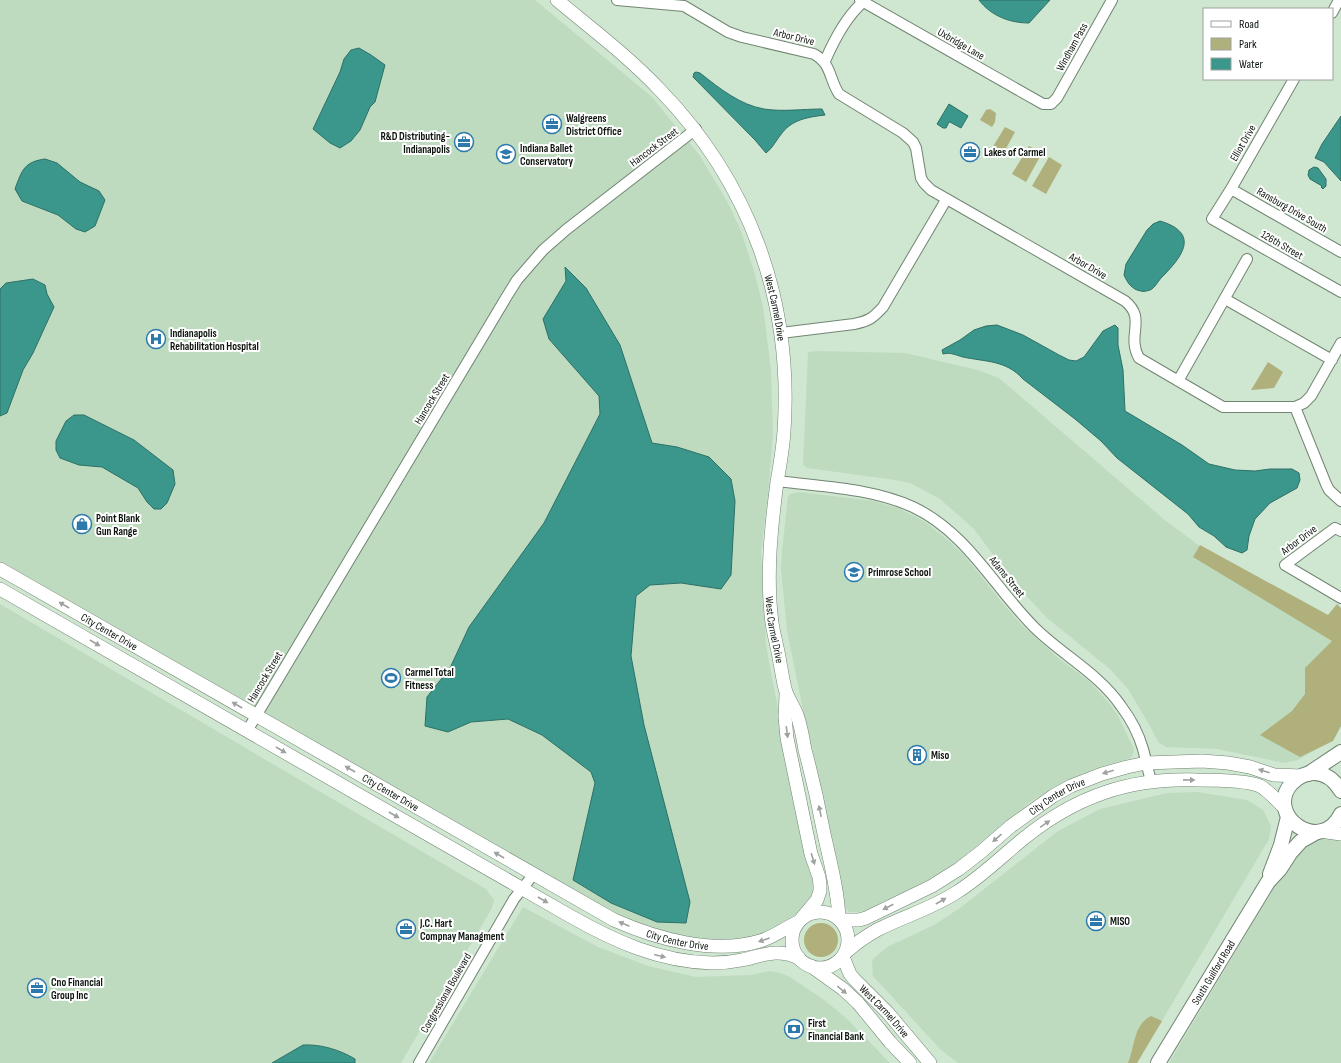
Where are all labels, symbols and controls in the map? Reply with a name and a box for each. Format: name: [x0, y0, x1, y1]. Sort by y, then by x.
legend: [1203, 8, 1333, 80]
text: Road: [1239, 17, 1259, 32]
street label: Windham Pass: [1054, 21, 1090, 73]
street label: Arbor Drive: [771, 25, 816, 48]
street label: Uxbridge Lane: [935, 25, 987, 63]
text: Park: [1239, 37, 1257, 52]
text: Water: [1239, 57, 1263, 72]
place label: Walgreens District Office: [566, 112, 622, 138]
office icon: Walgreens District Office: [541, 113, 563, 135]
street label: Elliot Drive: [1227, 123, 1259, 163]
street label: Hancock Street: [627, 124, 681, 169]
place label: R&D Distributing- Indianapolis: [380, 130, 450, 156]
office icon: R&D Distributing- Indianapolis: [453, 131, 475, 153]
office icon: Lakes of Carmel: [959, 141, 981, 163]
place label: Indiana Ballet Conservatory: [520, 142, 574, 168]
school or university icon: Indiana Ballet Conservatory: [495, 143, 517, 165]
place label: Lakes of Carmel: [984, 146, 1046, 159]
street label: Ransburg Drive South: [1255, 185, 1330, 235]
street label: 126th Street: [1259, 228, 1306, 263]
street label: Arbor Drive: [1066, 250, 1109, 282]
street label: West Carmel Drive: [762, 273, 788, 342]
place label: Indianapolis Rehabilitation Hospital: [170, 327, 259, 353]
hospital icon: Indianapolis Rehabilitation Hospital: [145, 328, 167, 350]
street label: Hancock Street: [412, 371, 453, 427]
place label: Point Blank Gun Range: [96, 512, 140, 538]
shop icon: Point Blank Gun Range: [71, 513, 93, 535]
street label: Arbor Drive: [1278, 522, 1319, 558]
street label: Adams Street: [986, 553, 1028, 601]
school or university icon: Primrose School: [843, 561, 865, 583]
place label: Primrose School: [868, 566, 931, 579]
street label: West Carmel Drive: [763, 596, 786, 664]
one-way arrow: [58, 602, 70, 609]
street label: City Center Drive: [79, 610, 140, 653]
one-way arrow: [89, 640, 100, 647]
street label: Hancock Street: [245, 649, 286, 705]
place label: Carmel Total Fitness: [405, 666, 454, 692]
sports icon: Carmel Total Fitness: [380, 667, 402, 689]
one-way arrow: [231, 701, 243, 708]
one-way arrow: [784, 726, 790, 738]
building icon: Miso: [906, 744, 928, 766]
one-way arrow: [275, 747, 287, 754]
place label: Miso: [931, 749, 949, 762]
one-way arrow: [344, 766, 356, 773]
one-way arrow: [1258, 768, 1270, 774]
one-way arrow: [1102, 769, 1114, 775]
street label: City Center Drive: [360, 771, 421, 814]
street label: City Center Drive: [1026, 775, 1087, 818]
one-way arrow: [1183, 776, 1195, 783]
one-way arrow: [816, 805, 822, 818]
one-way arrow: [388, 811, 400, 818]
one-way arrow: [1039, 820, 1050, 828]
one-way arrow: [992, 833, 1002, 842]
one-way arrow: [493, 852, 505, 859]
one-way arrow: [810, 853, 816, 865]
one-way arrow: [537, 897, 549, 904]
one-way arrow: [935, 898, 947, 905]
one-way arrow: [882, 904, 894, 910]
office icon: MISO: [1085, 910, 1107, 932]
place label: MISO: [1110, 915, 1130, 928]
place label: J.C. Hart Compnay Managment: [419, 917, 504, 943]
office icon: J.C. Hart Compnay Managment: [395, 918, 417, 940]
one-way arrow: [617, 921, 629, 927]
street label: City Center Drive: [645, 927, 709, 952]
one-way arrow: [757, 937, 769, 943]
street label: South Guilford Road: [1188, 937, 1238, 1007]
street label: Congressional Boulevard: [418, 951, 474, 1035]
one-way arrow: [654, 953, 666, 959]
place label: Cno Financial Group Inc: [51, 976, 103, 1002]
office icon: Cno Financial Group Inc: [26, 977, 48, 999]
street label: West Carmel Drive: [857, 982, 912, 1040]
one-way arrow: [837, 985, 848, 994]
place label: First Financial Bank: [808, 1017, 864, 1043]
bank icon: First Financial Bank: [783, 1018, 805, 1040]

